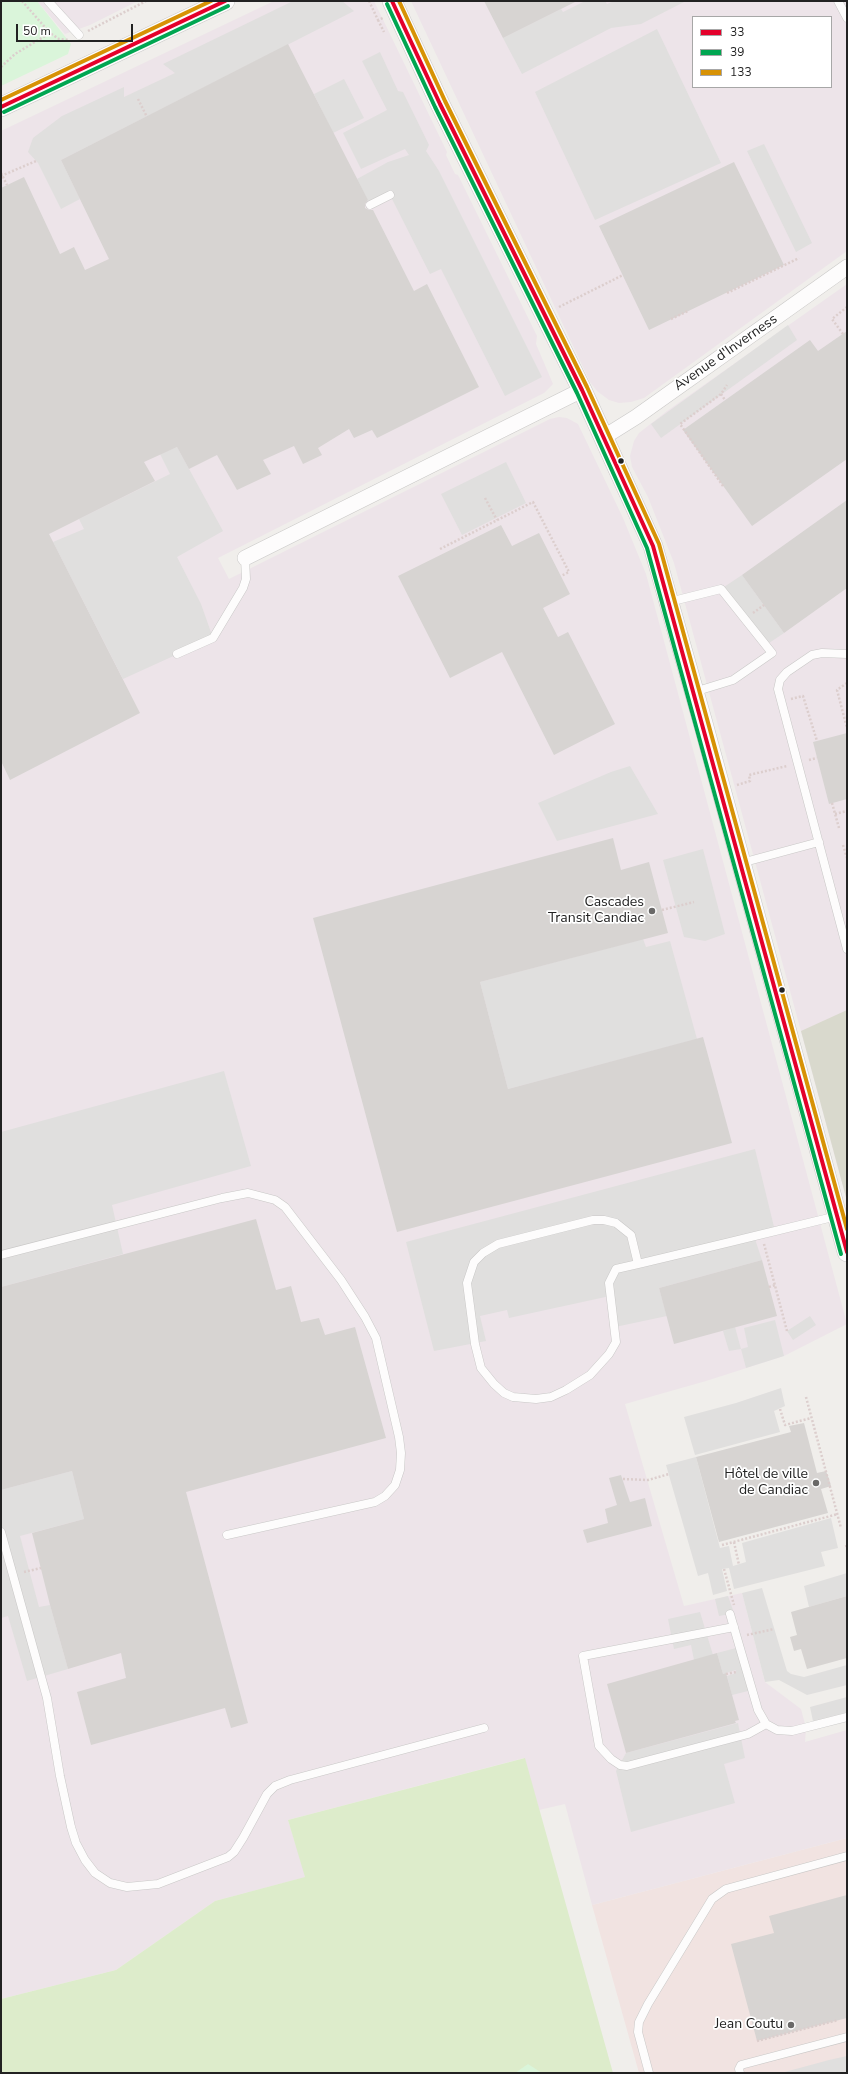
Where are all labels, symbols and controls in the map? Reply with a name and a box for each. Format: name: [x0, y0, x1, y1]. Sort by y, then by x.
scale bar: [18, 16, 135, 42]
legend: [692, 16, 832, 88]
text: 50 m: [23, 23, 51, 39]
text: 33: [730, 24, 744, 40]
text: 39: [730, 44, 744, 60]
text: 133: [730, 64, 752, 80]
street label: Avenue d'Inverness: [671, 311, 781, 395]
unlabelled marker: [616, 456, 626, 466]
place label: Cascades Transit Candiac: [548, 895, 644, 928]
marker: Cascades Transit Candiac: [647, 906, 657, 916]
unlabelled marker: [777, 985, 787, 995]
place label: Hôtel de ville de Candiac: [724, 1467, 808, 1500]
marker: Hôtel de ville de Candiac: [811, 1478, 821, 1488]
place label: Jean Coutu: [715, 2017, 783, 2033]
marker: Jean Coutu: [786, 2020, 796, 2030]

